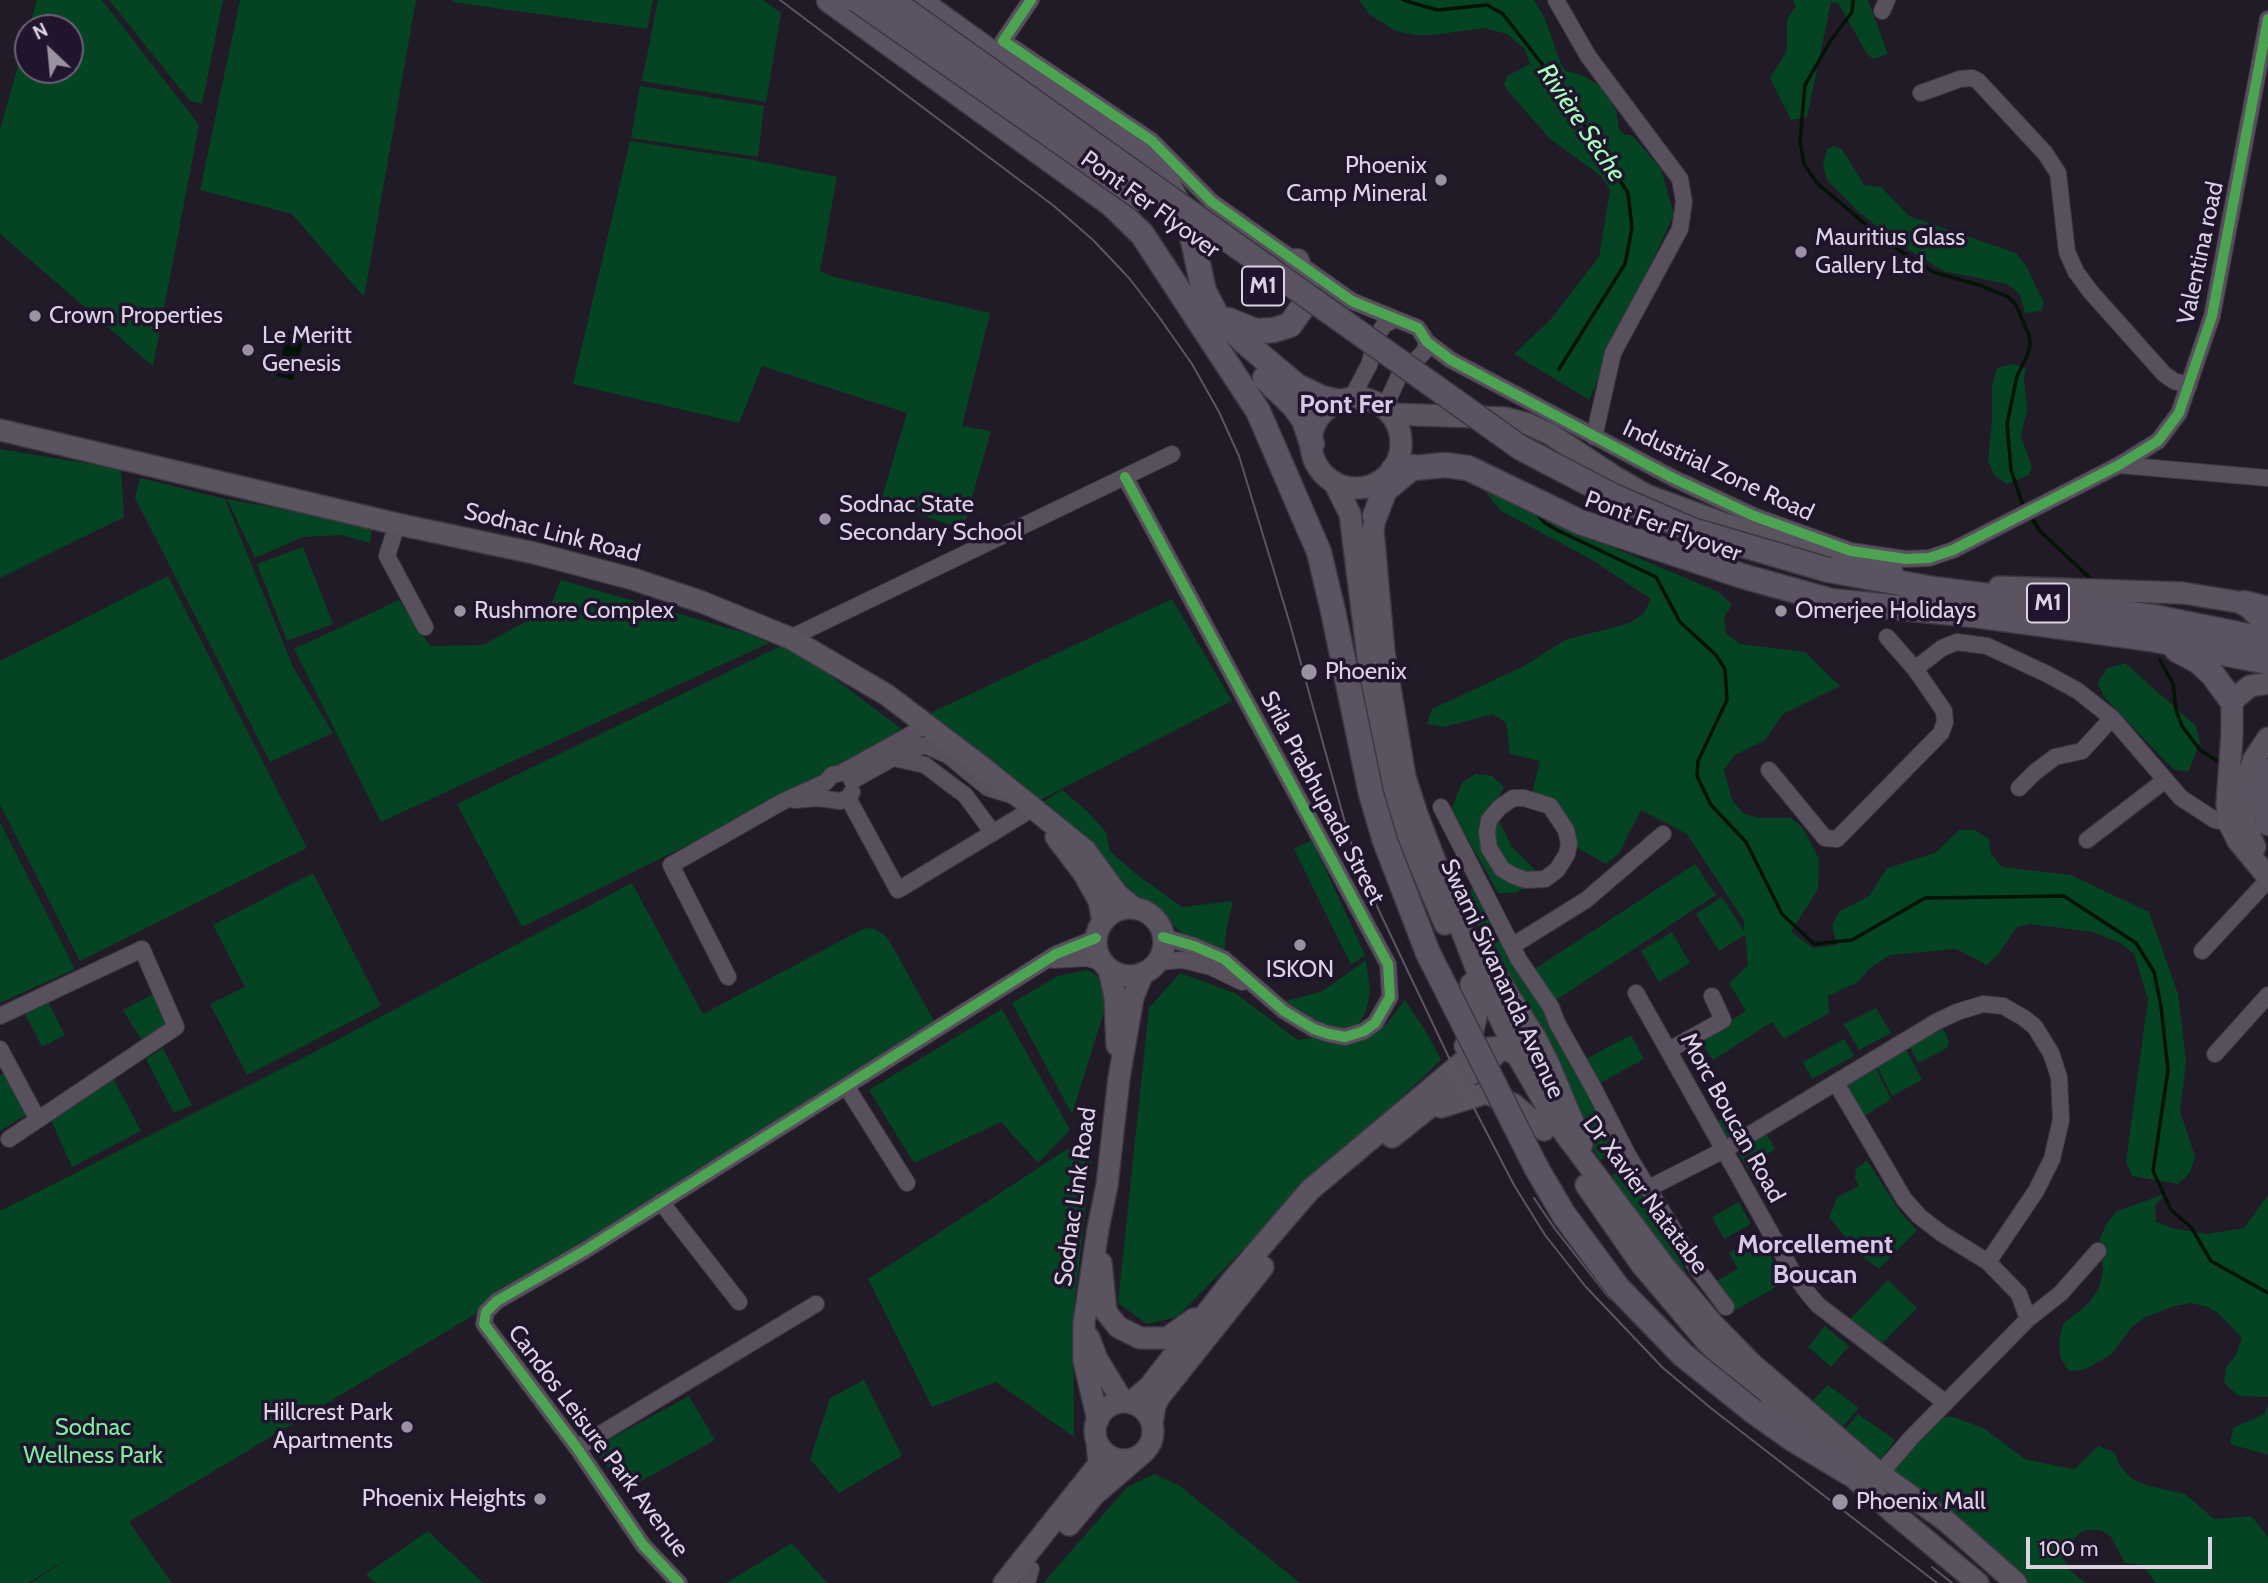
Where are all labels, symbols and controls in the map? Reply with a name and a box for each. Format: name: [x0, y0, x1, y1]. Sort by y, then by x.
north arrow: [14, 14, 84, 84]
text: N: [29, 18, 52, 45]
water label: Rivière Sèche: [1530, 58, 1632, 188]
street label: Pont Fer Flyover: [1075, 145, 1225, 265]
place label: Phoenix Camp Mineral: [1286, 152, 1427, 208]
marker: Phoenix Camp Mineral: [1433, 172, 1449, 188]
street label: Valentina road: [2172, 179, 2230, 327]
place label: Mauritius Glass Gallery Ltd: [1815, 224, 1965, 280]
marker: Mauritius Glass Gallery Ltd: [1793, 244, 1809, 260]
road number: M1: [1242, 266, 1284, 306]
place label: Crown Properties: [49, 302, 223, 330]
marker: Crown Properties: [27, 308, 43, 324]
place label: Le Meritt Genesis: [262, 322, 352, 378]
marker: Le Meritt Genesis: [240, 342, 256, 358]
district label: Pont Fer: [1299, 389, 1393, 421]
street label: Industrial Zone Road: [1618, 414, 1818, 528]
street label: Pont Fer Flyover: [1581, 485, 1745, 569]
place label: Sodnac State Secondary School: [839, 491, 1023, 547]
street label: Sodnac Link Road: [461, 497, 643, 569]
marker: Sodnac State Secondary School: [817, 511, 833, 527]
road number: M1: [2027, 583, 2069, 622]
place label: Rushmore Complex: [474, 597, 674, 625]
place label: Omerjee Holidays: [1795, 597, 1976, 625]
marker: Rushmore Complex: [452, 603, 468, 619]
marker: Omerjee Holidays: [1773, 603, 1789, 619]
place label: Phoenix: [1325, 658, 1407, 686]
marker: Phoenix: [1299, 662, 1319, 682]
street label: Srila Prabhupada Street: [1254, 686, 1390, 910]
street label: Swami Sivananda Avenue: [1434, 855, 1570, 1103]
marker: ISKON: [1292, 937, 1308, 953]
place label: ISKON: [1266, 956, 1334, 984]
street label: Morc Boucan Road: [1674, 1028, 1790, 1208]
street label: Sodnac Link Road: [1049, 1106, 1103, 1288]
street label: Dr Xavier Natatabe: [1576, 1110, 1714, 1280]
district label: Morcellement Boucan: [1737, 1229, 1893, 1290]
street label: Candos Leisure Park Avenue: [501, 1319, 695, 1563]
place label: Hillcrest Park Apartments: [263, 1399, 393, 1455]
park label: Sodnac Wellness Park: [23, 1414, 163, 1470]
marker: Hillcrest Park Apartments: [399, 1419, 415, 1435]
place label: Phoenix Heights: [362, 1485, 526, 1513]
place label: Phoenix Mall: [1856, 1488, 1986, 1516]
marker: Phoenix Heights: [532, 1491, 548, 1507]
marker: Phoenix Mall: [1830, 1492, 1850, 1512]
scale bar: [2030, 1524, 2216, 1568]
text: 100 m: [2039, 1536, 2098, 1561]

